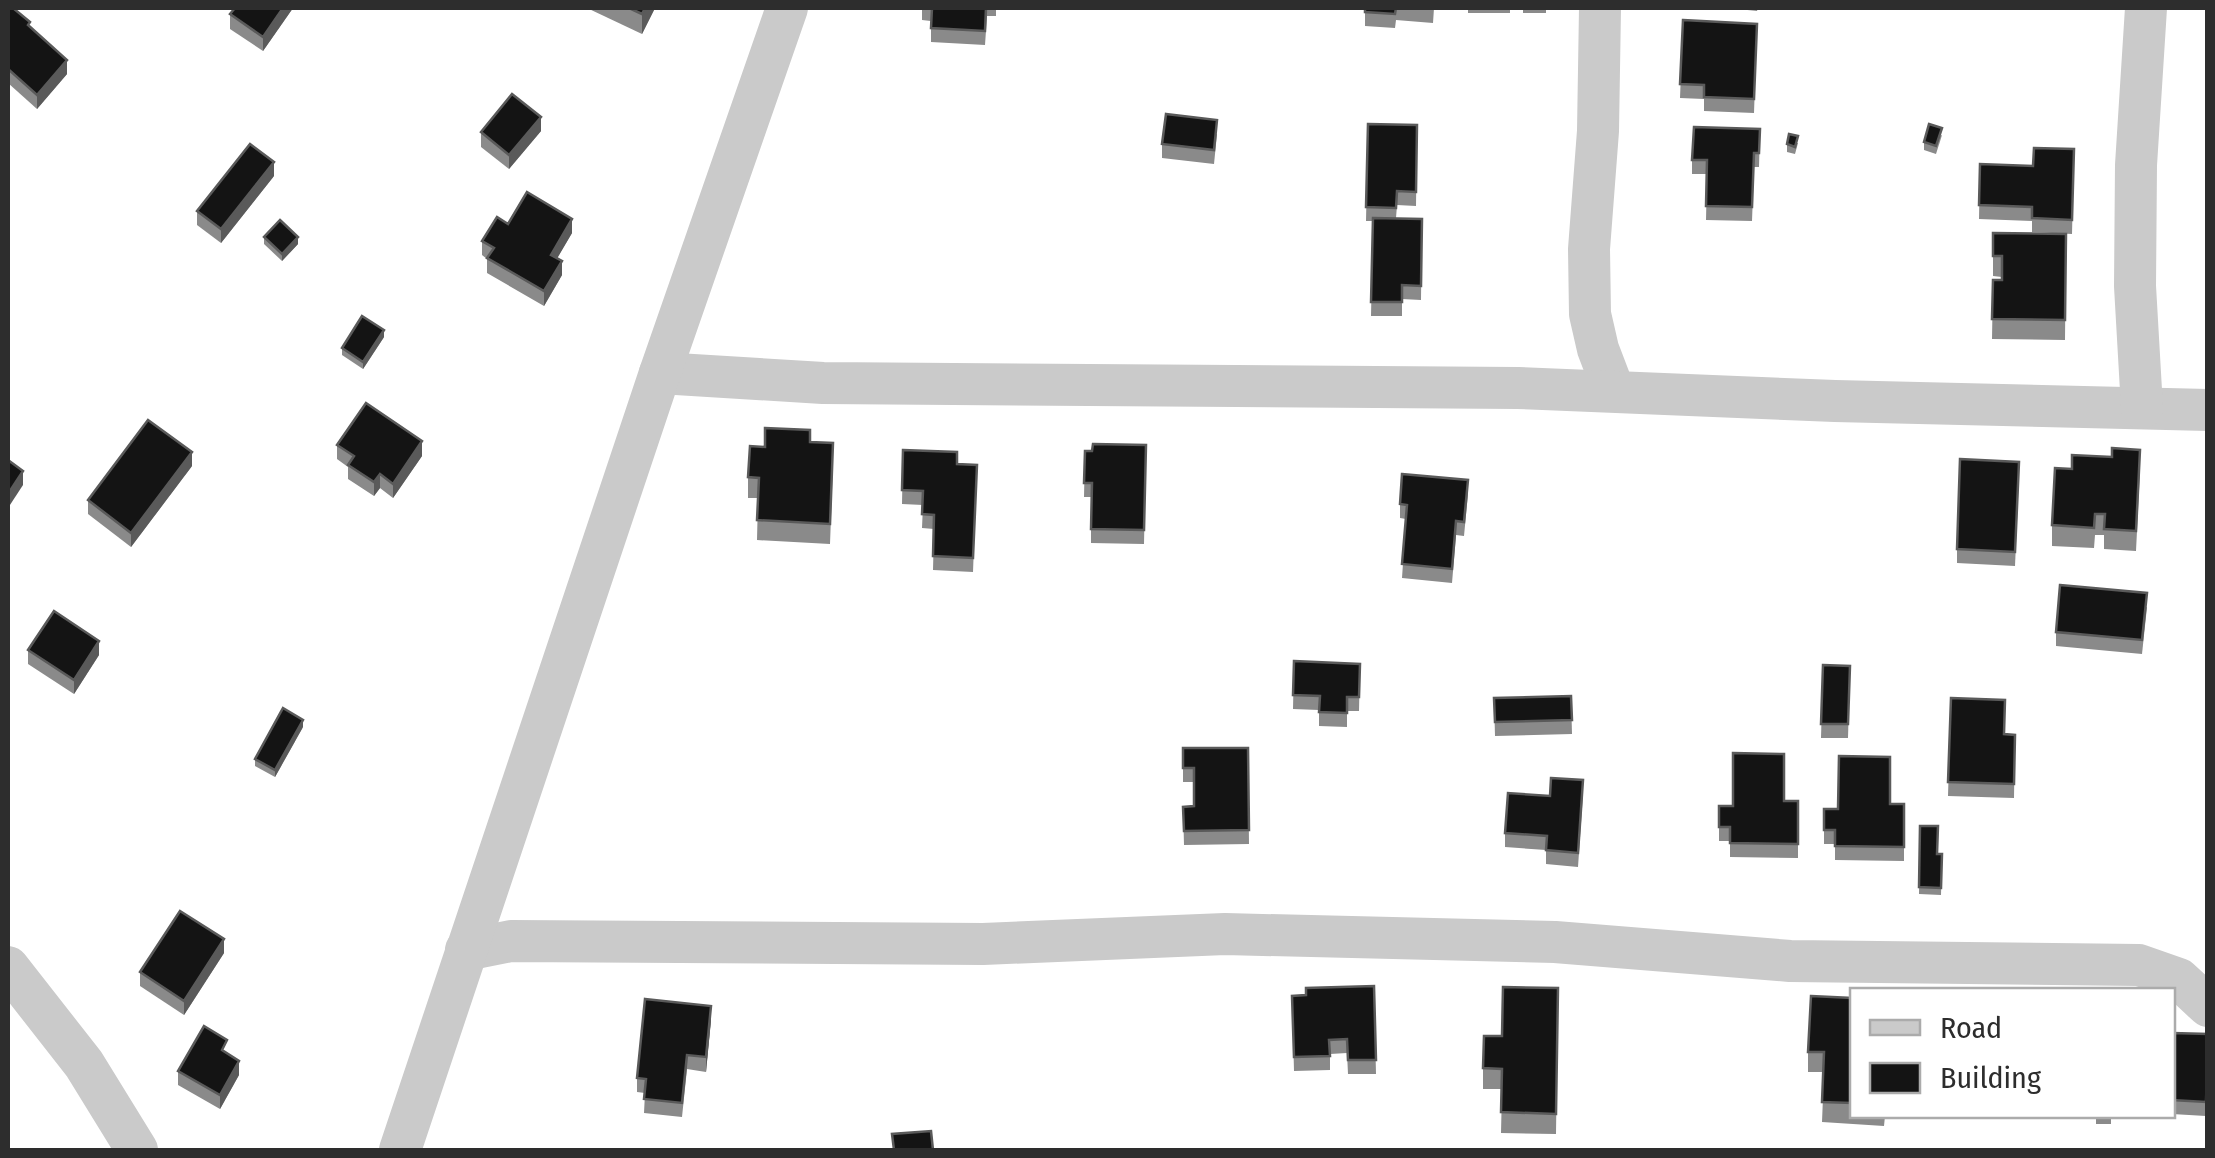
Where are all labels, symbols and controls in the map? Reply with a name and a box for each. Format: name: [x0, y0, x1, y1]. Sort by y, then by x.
legend: [1850, 988, 2175, 1118]
text: Road: [1940, 1010, 2002, 1046]
text: Building: [1940, 1060, 2042, 1096]

